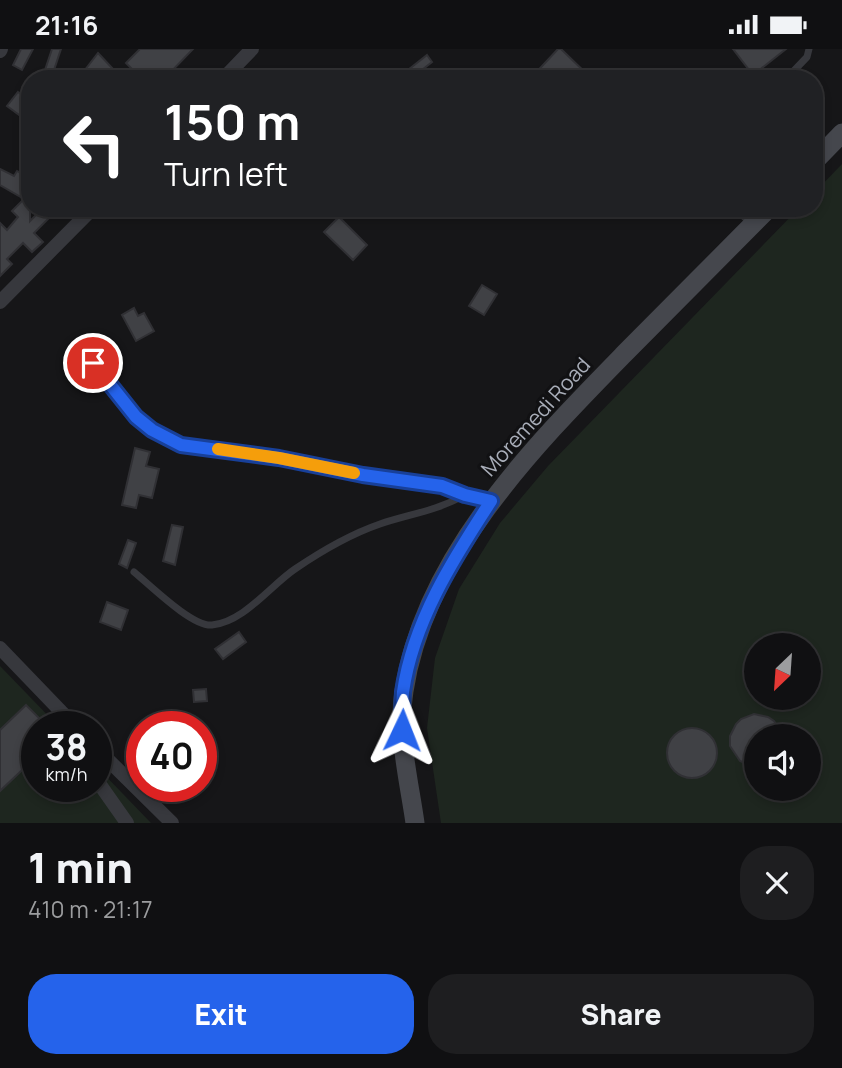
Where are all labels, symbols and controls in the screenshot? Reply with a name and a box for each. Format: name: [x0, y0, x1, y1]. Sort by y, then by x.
text: 21:16: [35, 7, 98, 43]
text: 150 m: [164, 88, 300, 155]
icon: left: [49, 98, 140, 189]
text: Turn left: [164, 152, 288, 196]
pin: [63, 333, 123, 393]
icon: arrive: [74, 344, 112, 382]
street label: Moremedi Road: [474, 351, 596, 482]
north arrow: [744, 633, 821, 711]
map controls: [744, 633, 821, 801]
position arrow: [365, 693, 439, 767]
speed limit sign: 40: [126, 711, 217, 802]
text: 38: [46, 723, 87, 771]
button: sound: [744, 724, 821, 801]
text: km/h: [46, 762, 87, 786]
text: 1 min: [28, 838, 133, 896]
button: close: [740, 846, 814, 920]
text: 410 m · 21:17: [28, 893, 153, 925]
button: Exit: [28, 974, 414, 1054]
button: Share: [428, 974, 814, 1054]

